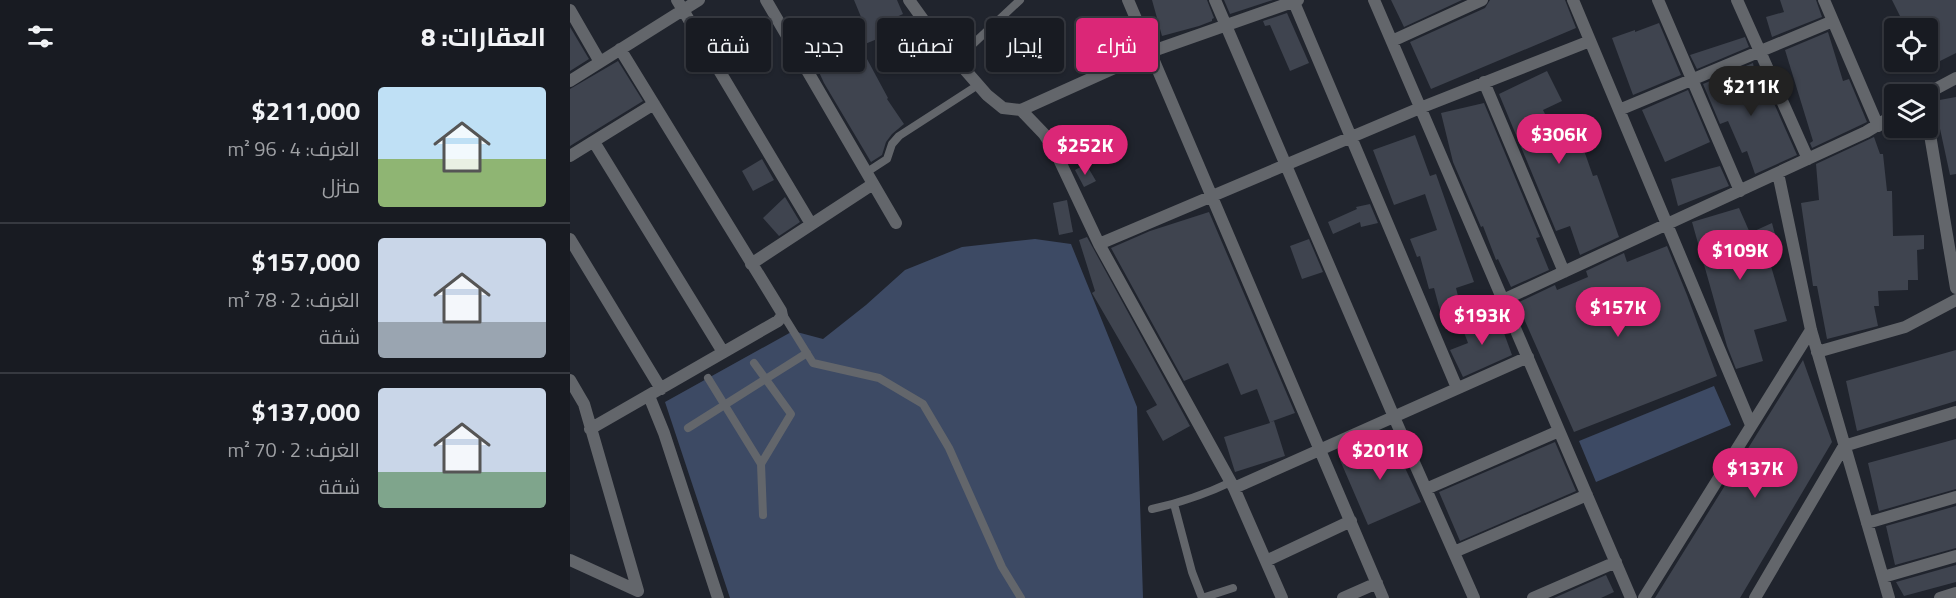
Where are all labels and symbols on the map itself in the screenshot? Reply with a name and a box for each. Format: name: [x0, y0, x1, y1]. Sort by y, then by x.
pin: $211K: [1709, 66, 1793, 117]
pin: $306K: [1517, 114, 1601, 165]
pin: $252K: [1043, 125, 1127, 176]
pin: $109K: [1698, 230, 1782, 281]
pin: $157K: [1576, 287, 1660, 338]
pin: $193K: [1440, 295, 1524, 346]
pin: $201K: [1338, 430, 1422, 481]
pin: $137K: [1713, 448, 1797, 499]

